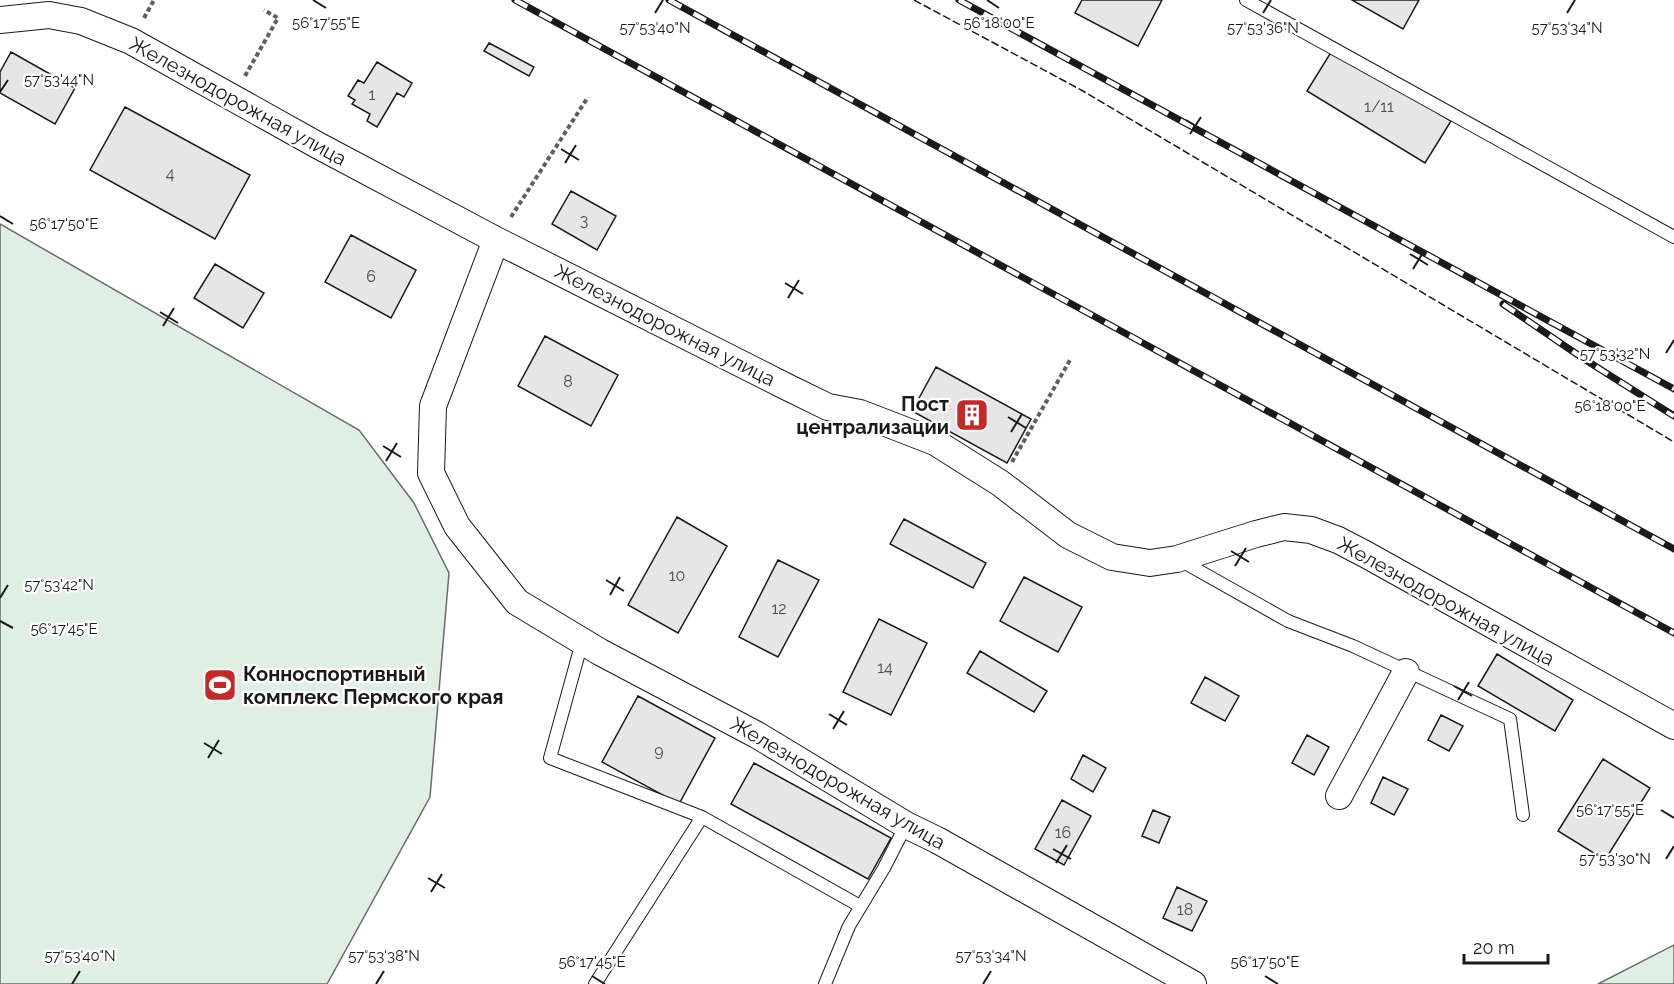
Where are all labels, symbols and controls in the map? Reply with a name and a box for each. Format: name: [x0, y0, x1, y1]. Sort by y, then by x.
text: 56°17'55"E: [292, 14, 360, 32]
text: 56°18'00"E: [963, 14, 1035, 32]
text: 57°53'40"N: [619, 19, 691, 37]
text: 57°53'36"N: [1227, 19, 1299, 37]
text: 57°53'34"N: [1532, 19, 1602, 37]
street label: Железнодорожная улица: [125, 31, 351, 171]
text: 57°53'44"N: [24, 71, 94, 89]
house number: 1: [369, 85, 376, 104]
house number: 1/11: [1364, 97, 1394, 116]
house number: 4: [166, 164, 175, 183]
house number: 3: [580, 211, 588, 230]
text: 56°17'50"E: [29, 215, 99, 233]
street label: Железнодорожная улица: [551, 259, 779, 391]
house number: 6: [366, 267, 376, 286]
text: 57°53'32"N: [1580, 345, 1650, 363]
house number: 8: [563, 372, 573, 391]
place label: Пост централизации: [796, 392, 949, 439]
building icon: Пост централизации: [954, 397, 990, 433]
text: 56°18'00"E: [1574, 397, 1646, 415]
street label: Железнодорожная улица: [1333, 531, 1559, 671]
house number: 10: [669, 566, 685, 585]
text: 57°53'42"N: [24, 576, 94, 594]
house number: 12: [771, 599, 787, 618]
text: 56°17'45"E: [30, 620, 98, 638]
house number: 14: [877, 658, 893, 677]
place label: Конноспортивный комплекс Пермского края: [243, 662, 504, 709]
sports icon: Конноспортивный комплекс Пермского края: [202, 667, 238, 703]
street label: Железнодорожная улица: [726, 712, 950, 854]
house number: 9: [654, 741, 664, 760]
text: 56°17'55"E: [1576, 801, 1644, 819]
house number: 16: [1055, 823, 1071, 842]
text: 57°53'30"N: [1579, 850, 1651, 868]
house number: 18: [1177, 900, 1193, 919]
scale bar: [1464, 927, 1548, 965]
text: 20 m: [1473, 937, 1515, 958]
text: 57°53'40"N: [44, 947, 116, 965]
text: 57°53'38"N: [348, 947, 420, 965]
text: 57°53'34"N: [956, 947, 1026, 965]
text: 56°17'45"E: [558, 953, 626, 971]
text: 56°17'50"E: [1230, 953, 1300, 971]

